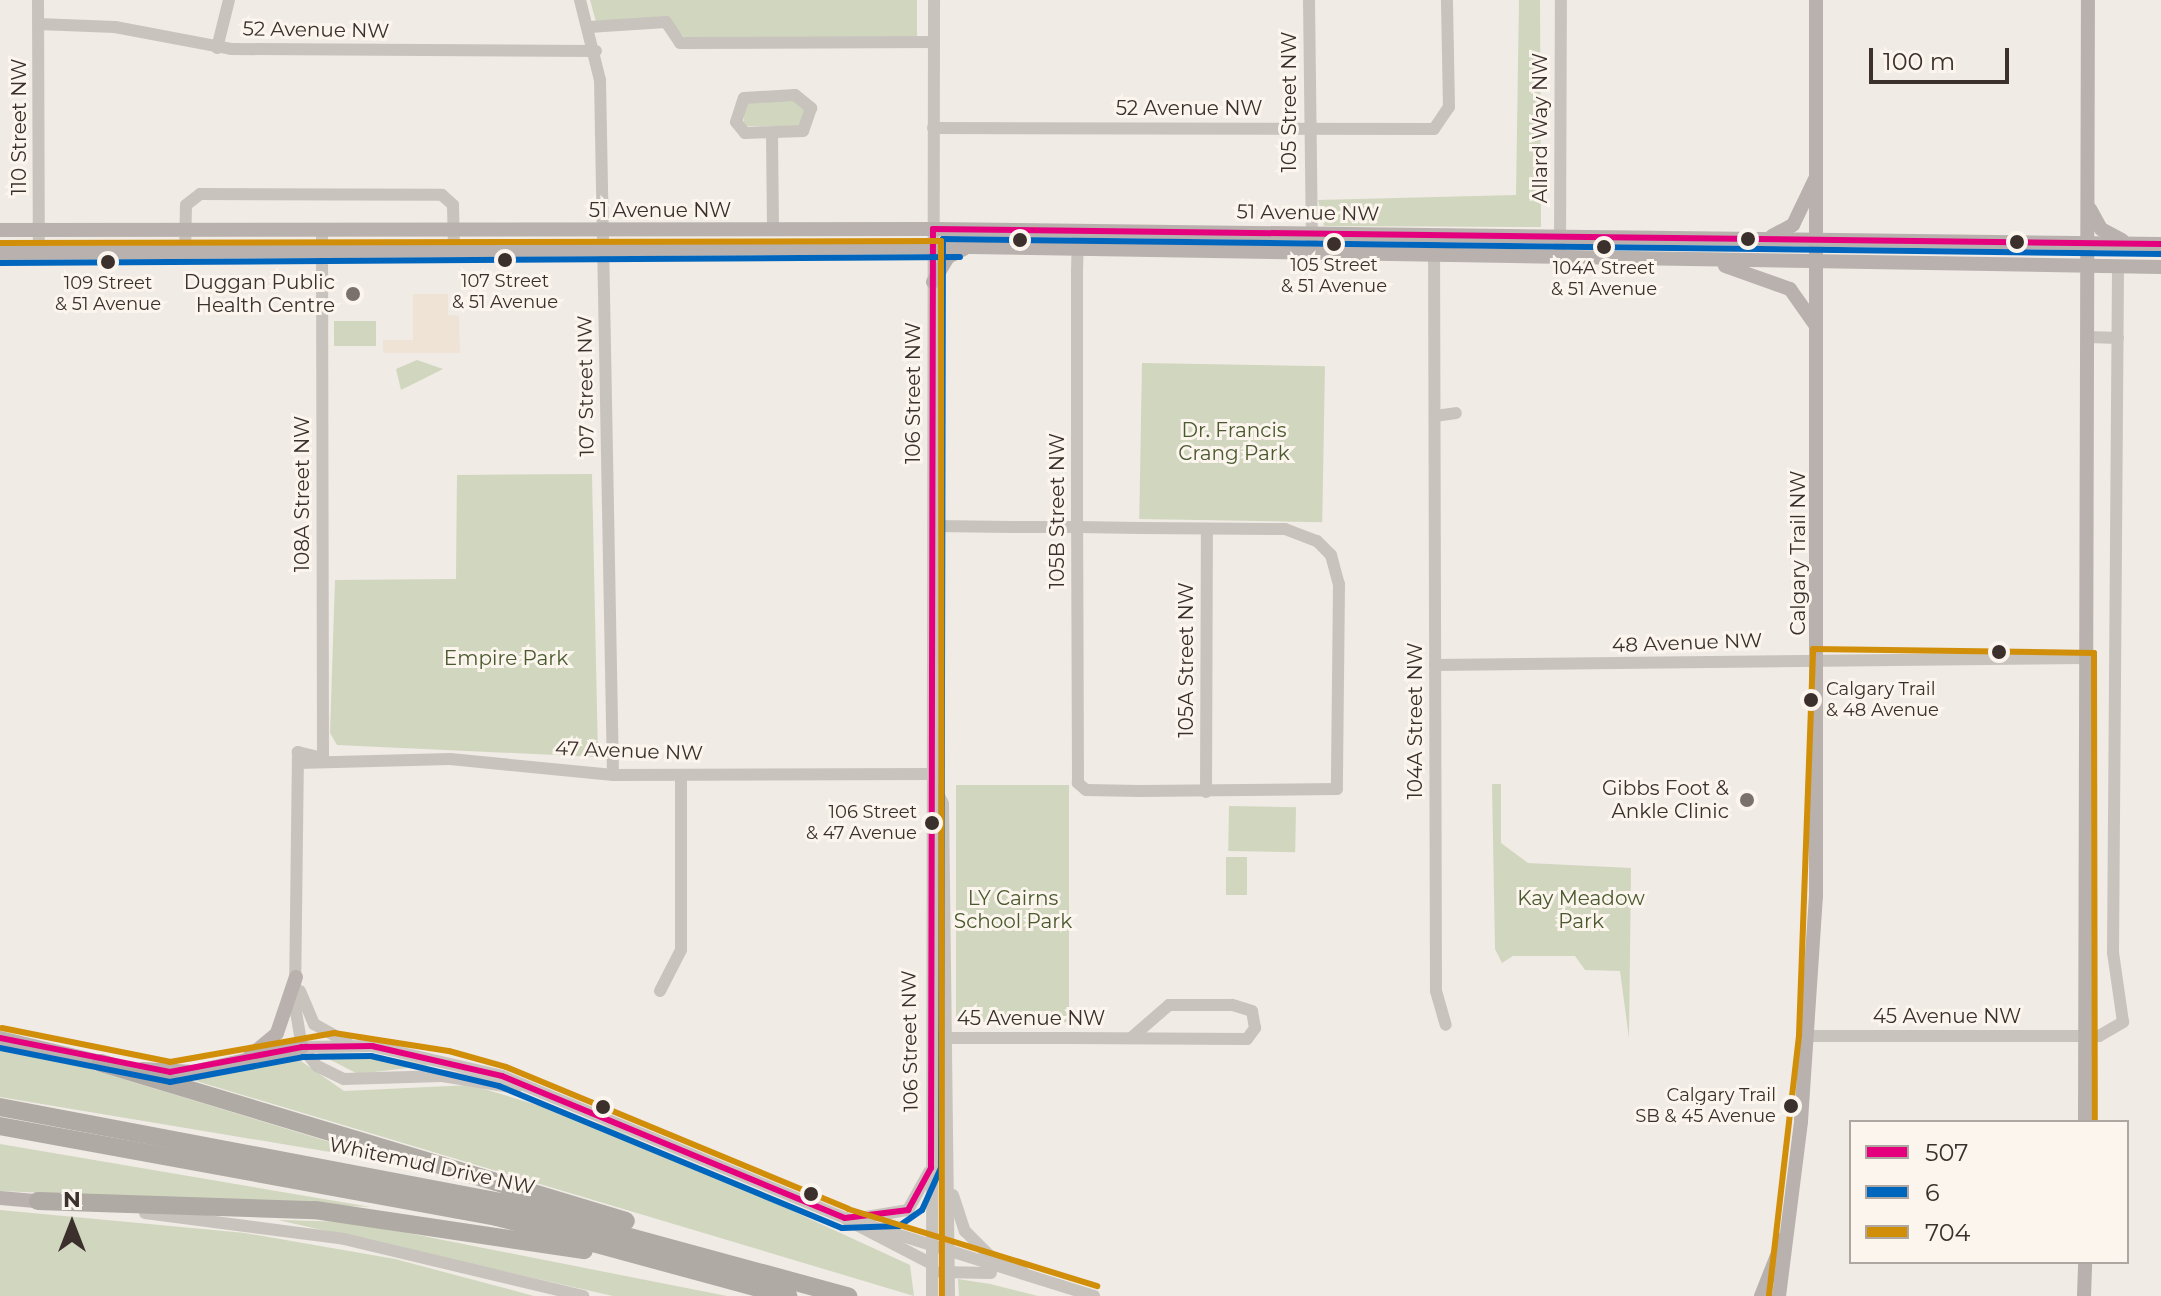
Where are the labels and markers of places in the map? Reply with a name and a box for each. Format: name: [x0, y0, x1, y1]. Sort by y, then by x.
unlabelled marker: [1740, 231, 1756, 247]
unlabelled marker: [1012, 232, 1028, 248]
unlabelled marker: [2009, 234, 2025, 250]
marker: 105 Street & 51 Avenue: [1326, 236, 1342, 252]
marker: 104A Street & 51 Avenue: [1596, 239, 1612, 255]
marker: 107 Street & 51 Avenue: [497, 252, 513, 268]
marker: 109 Street & 51 Avenue: [100, 254, 116, 270]
place label: 105 Street & 51 Avenue: [1281, 255, 1387, 298]
place label: 104A Street & 51 Avenue: [1551, 258, 1657, 300]
place label: Duggan Public Health Centre: [184, 270, 335, 317]
place label: 107 Street & 51 Avenue: [452, 271, 558, 314]
place label: 109 Street & 51 Avenue: [55, 273, 161, 316]
marker: Duggan Public Health Centre: [342, 283, 364, 305]
unlabelled marker: [1991, 644, 2007, 660]
place label: Calgary Trail & 48 Avenue: [1826, 679, 1939, 722]
marker: Calgary Trail & 48 Avenue: [1803, 692, 1819, 708]
place label: Gibbs Foot & Ankle Clinic: [1602, 776, 1729, 823]
marker: Gibbs Foot & Ankle Clinic: [1736, 789, 1758, 811]
place label: 106 Street & 47 Avenue: [806, 802, 917, 844]
marker: 106 Street & 47 Avenue: [924, 815, 940, 831]
place label: Calgary Trail SB & 45 Avenue: [1635, 1085, 1776, 1128]
marker: Calgary Trail SB & 45 Avenue: [1783, 1098, 1799, 1114]
unlabelled marker: [595, 1099, 611, 1115]
unlabelled marker: [803, 1186, 819, 1202]

